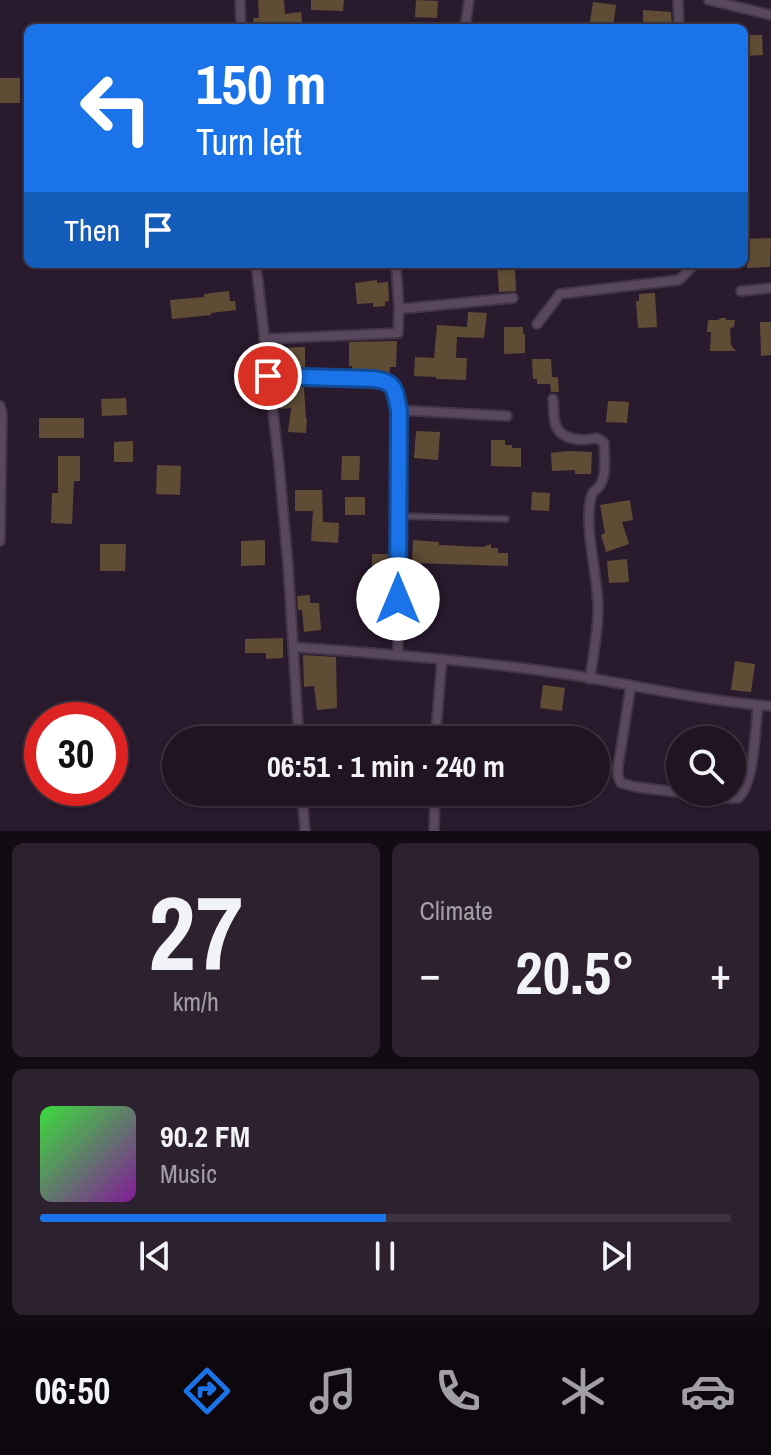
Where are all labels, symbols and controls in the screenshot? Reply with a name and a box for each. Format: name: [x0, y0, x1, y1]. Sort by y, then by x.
text: 150 m: [196, 46, 326, 121]
icon: left: [64, 56, 168, 160]
text: Turn left: [196, 118, 302, 166]
icon: arrive: [136, 208, 180, 252]
text: Then: [64, 210, 120, 250]
pin: [234, 342, 302, 410]
icon: arrive: [246, 354, 290, 398]
position arrow: [356, 557, 440, 641]
speed limit sign: 30: [24, 702, 128, 806]
map controls: [666, 726, 746, 806]
button: search: [666, 726, 746, 806]
text: 06:51 · 1 min · 240 m: [267, 746, 505, 786]
text: 27: [148, 862, 243, 1002]
text: Climate: [420, 893, 493, 928]
text: 20.5°: [515, 932, 635, 1013]
text: −: [420, 943, 441, 1003]
text: +: [710, 943, 731, 1003]
text: km/h: [173, 984, 219, 1019]
text: 90.2 FM: [160, 1116, 250, 1156]
text: Music: [160, 1156, 217, 1191]
icon: previous: [133, 1234, 177, 1278]
icon: pause: [363, 1234, 407, 1278]
icon: next: [594, 1234, 638, 1278]
icon: directions: [179, 1363, 235, 1419]
icon: music: [305, 1363, 361, 1419]
icon: phone: [430, 1363, 486, 1419]
icon: climate: [555, 1363, 611, 1419]
icon: car: [680, 1363, 736, 1419]
text: 06:50: [35, 1367, 110, 1415]

